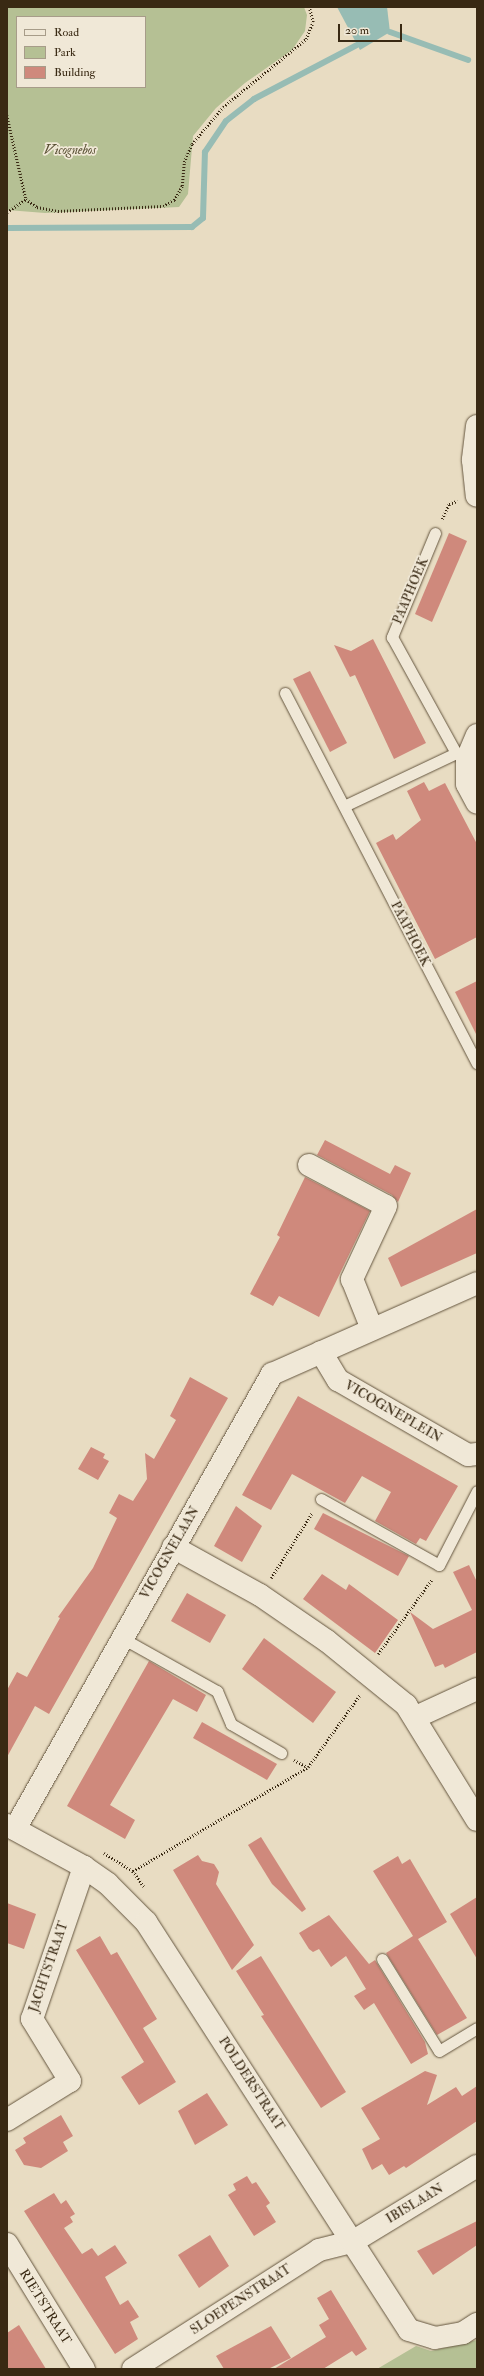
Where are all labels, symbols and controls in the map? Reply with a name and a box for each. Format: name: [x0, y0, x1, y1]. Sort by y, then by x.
legend: [16, 16, 146, 88]
scale bar: [340, 16, 404, 42]
text: 20 m: [345, 23, 369, 38]
text: Road: [54, 25, 79, 40]
text: Park: [54, 45, 76, 60]
text: Building: [54, 65, 95, 80]
park label: Vicognebos: [44, 142, 96, 158]
street label: PAAPHOEK: [390, 555, 432, 627]
street label: PAAPHOEK: [387, 899, 433, 969]
street label: VICOGNEPLEIN: [342, 1378, 444, 1446]
street label: VICOGNELAAN: [137, 1504, 203, 1602]
street label: JACHTSTRAAT: [26, 1920, 72, 2014]
street label: POLDERSTRAAT: [215, 2034, 287, 2134]
street label: IBISLAAN: [384, 2181, 446, 2227]
street label: SLOEPENSTRAAT: [188, 2262, 294, 2338]
street label: RIETSTRAAT: [16, 2267, 74, 2347]

